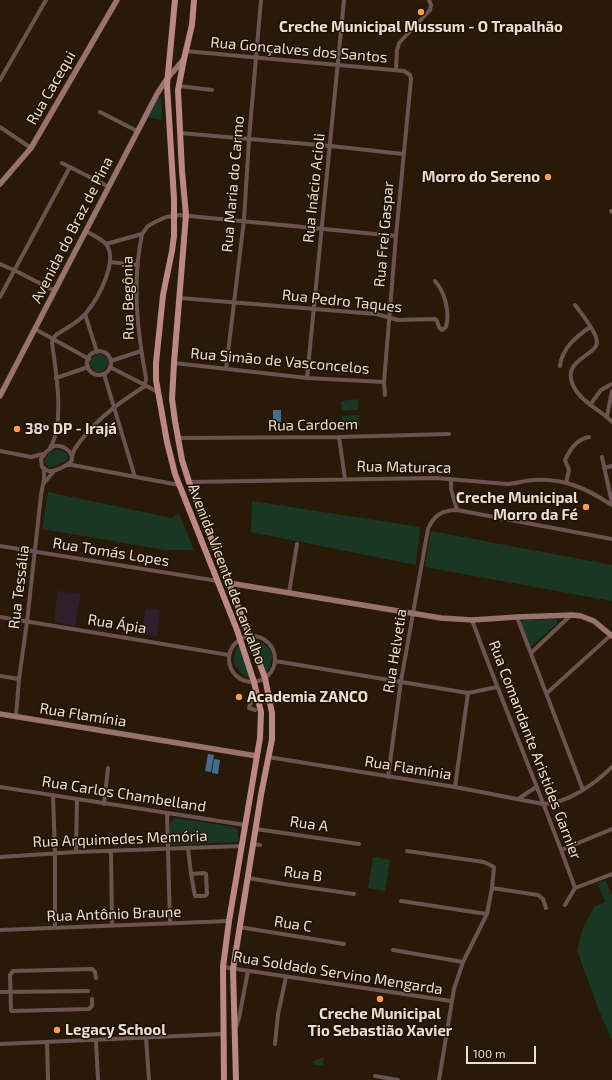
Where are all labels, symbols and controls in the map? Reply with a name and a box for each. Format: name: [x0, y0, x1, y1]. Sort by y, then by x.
marker: Creche Municipal Mussum - O Trapalhão: [416, 7, 426, 17]
place label: Creche Municipal Mussum - O Trapalhão: [279, 18, 563, 36]
street label: Rua Gonçalves dos Santos: [210, 33, 388, 67]
street label: Rua Cacequi: [23, 48, 79, 128]
street label: Rua Maria do Carmo: [218, 115, 248, 253]
street label: Rua Inácio Acioli: [299, 132, 329, 244]
street label: Avenida do Braz de Pina: [27, 154, 117, 306]
place label: Morro do Sereno: [422, 168, 540, 186]
marker: Morro do Sereno: [543, 172, 553, 182]
street label: Rua Frei Gaspar: [370, 180, 398, 288]
street label: Rua Begônia: [118, 256, 138, 340]
street label: Rua Pedro Taques: [281, 286, 403, 316]
street label: Rua Simão de Vasconcelos: [190, 344, 370, 378]
street label: Rua Cardoem: [268, 415, 358, 435]
place label: 38º DP - Irajá: [25, 420, 117, 438]
marker: 38º DP - Irajá: [12, 424, 22, 434]
street label: Rua Maturaca: [356, 457, 452, 477]
street label: Avenida Vicente de Carvalho: [184, 481, 270, 667]
place label: Creche Municipal Morro da Fé: [456, 489, 578, 524]
marker: Creche Municipal Morro da Fé: [581, 502, 591, 512]
street label: Rua Tomás Lopes: [51, 534, 171, 570]
street label: Rua Tessália: [5, 544, 33, 630]
street label: Rua Helvetia: [379, 608, 411, 694]
street label: Rua Ápia: [86, 610, 148, 638]
street label: Rua Comandante Aristides Garnier: [485, 638, 585, 862]
place label: Academia ZANCO: [247, 688, 368, 706]
marker: Academia ZANCO: [234, 692, 244, 702]
street label: Rua Flamínia: [38, 699, 128, 731]
street label: Rua Flamínia: [363, 752, 453, 784]
street label: Rua Carlos Chambelland: [41, 772, 207, 816]
street label: Rua A: [289, 812, 329, 836]
street label: Rua Arquimedes Memória: [32, 827, 208, 851]
street label: Rua B: [283, 862, 323, 886]
street label: Rua Antônio Braune: [46, 903, 182, 925]
street label: Rua C: [273, 912, 313, 936]
street label: Rua Soldado Servino Mengarda: [232, 948, 444, 998]
marker: Creche Municipal Tio Sebastião Xavier: [375, 994, 385, 1004]
place label: Creche Municipal Tio Sebastião Xavier: [308, 1005, 452, 1040]
place label: Legacy School: [65, 1021, 166, 1039]
marker: Legacy School: [52, 1025, 62, 1035]
scale bar: [468, 1038, 538, 1064]
text: 100 m: [473, 1046, 505, 1060]

